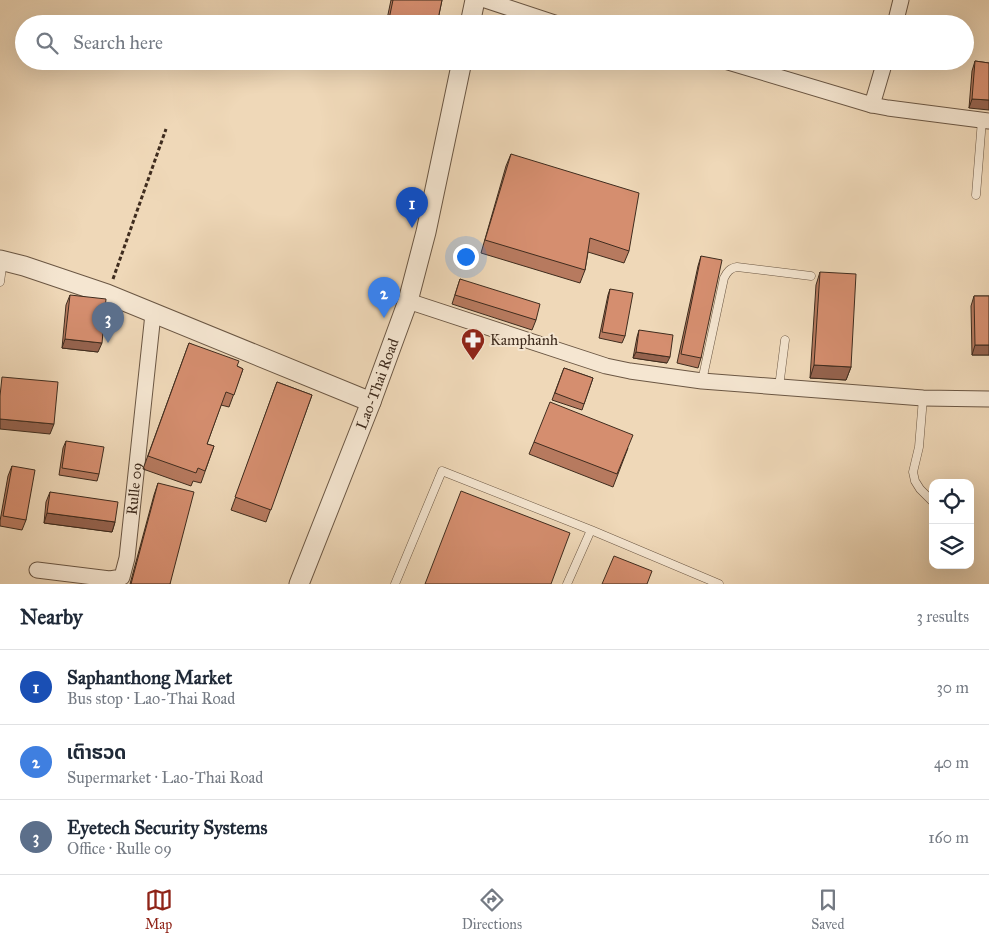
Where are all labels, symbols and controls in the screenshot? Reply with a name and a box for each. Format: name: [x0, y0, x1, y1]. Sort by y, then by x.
search box: [15, 15, 974, 70]
icon: search: [33, 29, 61, 57]
text: Search here: [73, 31, 163, 54]
pin: 1: [396, 187, 428, 228]
your location: [453, 244, 479, 270]
pin: 2: [368, 277, 400, 318]
pin: 3: [92, 302, 124, 343]
pharmacy icon: Kamphanh: [460, 327, 486, 361]
place label: Kamphanh: [490, 331, 559, 349]
street label: Lao-Thai Road: [352, 335, 403, 432]
street label: Rulle 09: [123, 462, 146, 516]
map controls: [929, 479, 974, 569]
button: locate: [929, 479, 974, 524]
button: layers: [929, 524, 974, 569]
text: Nearby: [20, 604, 83, 630]
text: 3 results: [916, 607, 969, 626]
text: Saphanthong Market: [67, 666, 232, 689]
text: 1: [33, 678, 39, 697]
text: 30 m: [936, 678, 969, 697]
text: Bus stop · Lao-Thai Road: [67, 689, 235, 708]
text: ເຕົາຮວດ: [67, 741, 126, 764]
text: 2: [32, 753, 40, 772]
text: 40 m: [934, 753, 969, 772]
text: Supermarket · Lao-Thai Road: [67, 768, 263, 787]
text: Eyetech Security Systems: [67, 816, 267, 839]
text: 3: [33, 828, 39, 847]
text: 160 m: [928, 828, 969, 847]
text: Office · Rulle 09: [67, 839, 172, 858]
tab: Map: [145, 886, 173, 933]
tab: Directions: [462, 886, 522, 933]
tab: Saved: [811, 886, 844, 933]

